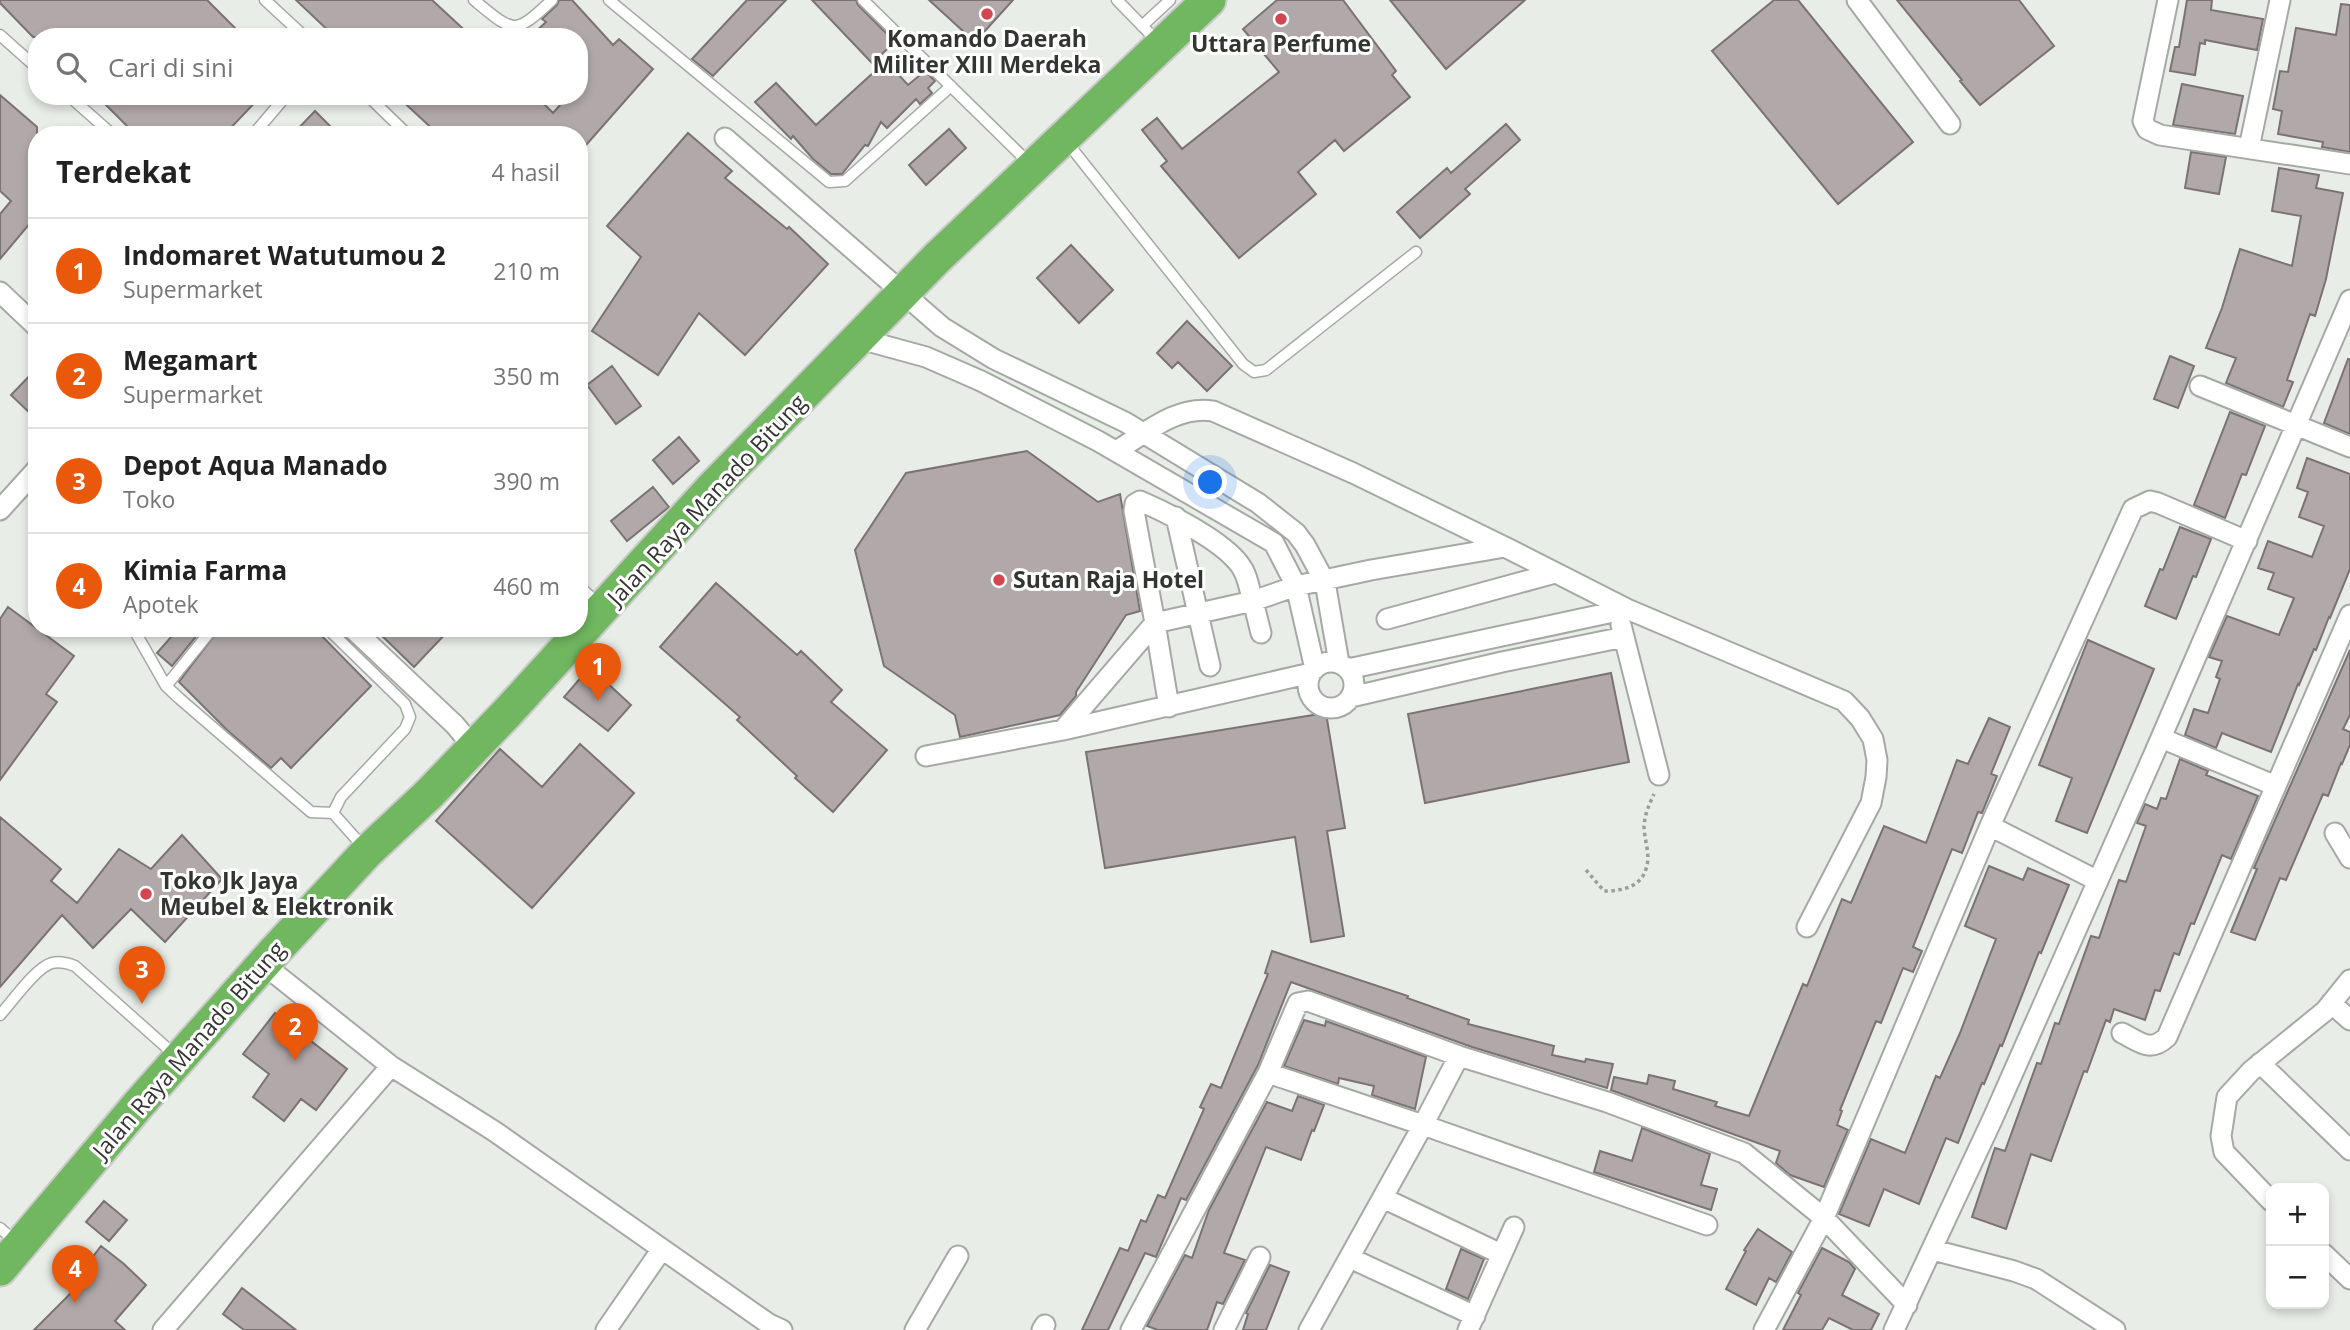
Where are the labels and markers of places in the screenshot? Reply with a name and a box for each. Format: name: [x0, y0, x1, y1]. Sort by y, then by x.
marker: Komando Daerah Militer XIII Merdeka: [979, 6, 995, 22]
marker: Uttara Perfume: [1273, 11, 1289, 27]
place label: Komando Daerah Militer XIII Merdeka: [873, 22, 1101, 80]
place label: Uttara Perfume: [1191, 27, 1371, 59]
place label: Sutan Raja Hotel: [1013, 563, 1204, 595]
marker: Sutan Raja Hotel: [991, 572, 1007, 588]
pin: 1: [575, 643, 621, 701]
place label: Toko Jk Jaya Meubel & Elektronik: [160, 864, 394, 922]
marker: Toko Jk Jaya Meubel & Elektronik: [138, 886, 154, 902]
pin: 3: [119, 946, 165, 1004]
pin: 2: [272, 1003, 318, 1061]
pin: 4: [52, 1245, 98, 1303]

